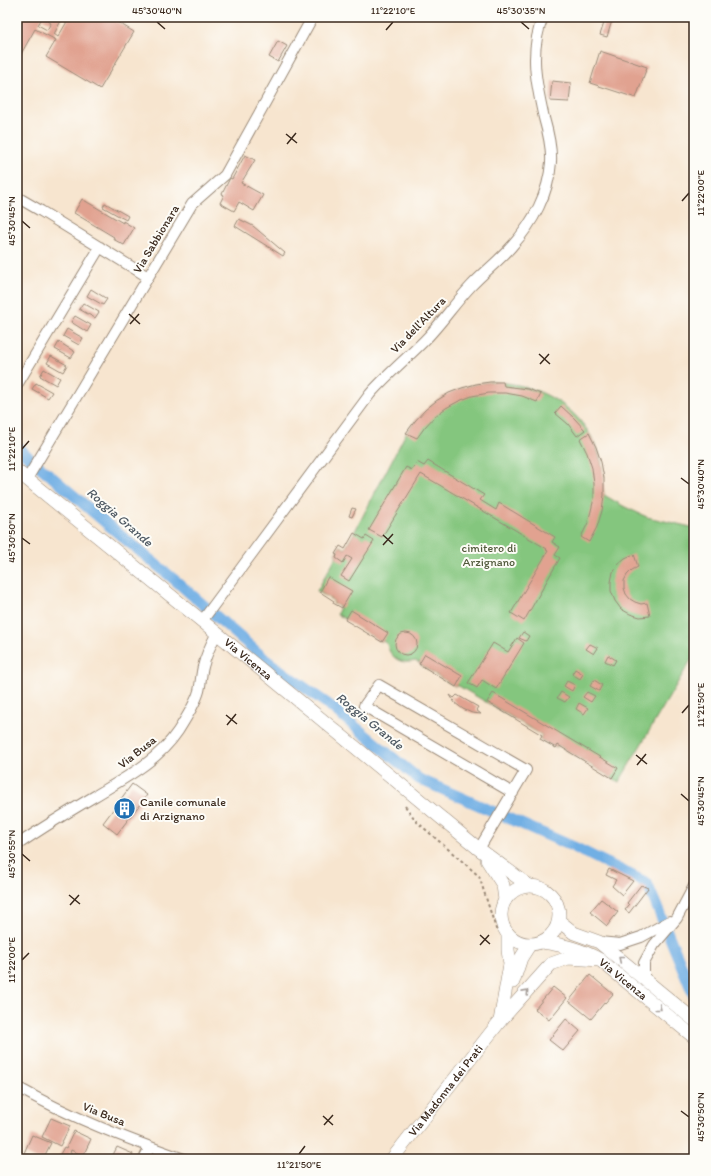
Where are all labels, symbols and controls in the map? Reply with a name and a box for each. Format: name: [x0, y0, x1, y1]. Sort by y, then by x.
text: 45°30'40"N: [132, 4, 182, 17]
text: 11°22'10"E: [371, 4, 416, 17]
text: 45°30'35"N: [497, 4, 546, 17]
text: 11°22'00"E: [694, 169, 707, 216]
text: 45°30'45"N: [5, 196, 18, 246]
street label: Via Sabbionara: [130, 202, 182, 276]
street label: Via dell'Altura: [388, 294, 448, 356]
text: 11°22'10"E: [5, 426, 18, 471]
text: 45°30'40"N: [694, 459, 707, 509]
water label: Roggia Grande: [84, 484, 157, 550]
text: 45°30'50"N: [5, 513, 18, 563]
park label: cimitero di Arzignano: [462, 541, 516, 569]
street label: Via Vicenza: [221, 635, 275, 683]
text: 11°21'50"E: [694, 682, 707, 727]
water label: Roggia Grande: [333, 689, 407, 753]
street label: Via Busa: [115, 732, 159, 771]
text: 45°30'45"N: [694, 776, 707, 826]
place label: Canile comunale di Arzignano: [140, 795, 226, 823]
building icon: Canile comunale di Arzignano: [112, 796, 138, 822]
text: 45°30'55"N: [5, 829, 18, 878]
text: 11°22'00"E: [5, 936, 18, 983]
street label: Via Vicenza: [596, 955, 650, 1003]
one-way arrow: [618, 957, 625, 964]
one-way arrow: [521, 990, 528, 997]
one-way arrow: [654, 1003, 661, 1010]
street label: Via Madonna dei Prati: [405, 1042, 486, 1139]
text: 45°30'50"N: [694, 1092, 707, 1142]
street label: Via Busa: [81, 1099, 128, 1129]
text: 11°21'50"E: [277, 1158, 322, 1171]

